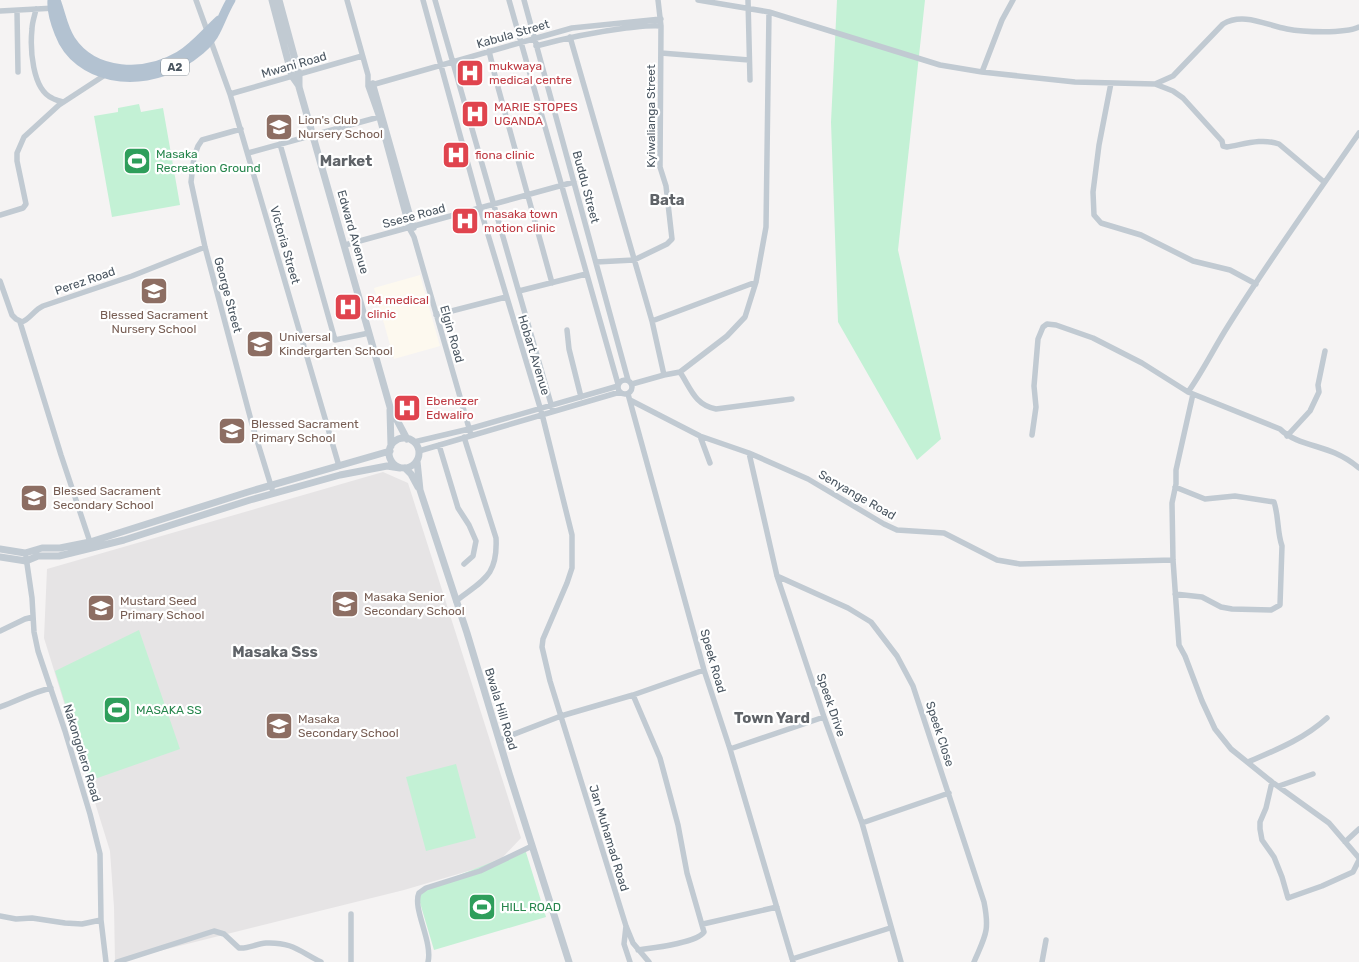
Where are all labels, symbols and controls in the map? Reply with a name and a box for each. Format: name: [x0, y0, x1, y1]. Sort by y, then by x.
street label: Kabula Street: [475, 17, 551, 51]
street label: Mwani Road: [260, 49, 328, 81]
road number: A2: [161, 58, 189, 76]
hospital icon: mukwaya medical centre: [455, 58, 485, 88]
place label: mukwaya medical centre: [489, 59, 572, 87]
street label: Kyiwalianga Street: [644, 64, 658, 168]
hospital icon: MARIE STOPES UGANDA: [460, 99, 490, 129]
place label: MARIE STOPES UGANDA: [494, 100, 578, 128]
school or university icon: Lion's Club Nursery School: [264, 112, 294, 142]
place label: Lion's Club Nursery School: [298, 113, 383, 141]
hospital icon: fiona clinic: [441, 140, 471, 170]
sports icon: Masaka Recreation Ground: [122, 146, 152, 176]
place label: Masaka Recreation Ground: [156, 147, 261, 175]
place label: fiona clinic: [475, 148, 535, 162]
street label: Buddu Street: [570, 149, 602, 225]
district label: Market: [320, 152, 372, 170]
street label: Edward Avenue: [334, 188, 372, 276]
district label: Bata: [649, 191, 685, 209]
street label: Ssese Road: [381, 201, 447, 231]
street label: Victoria Street: [267, 204, 303, 286]
hospital icon: masaka town motion clinic: [450, 206, 480, 236]
place label: masaka town motion clinic: [484, 207, 558, 235]
street label: George Street: [211, 256, 245, 335]
street label: Perez Road: [53, 264, 117, 298]
school or university icon: Blessed Sacrament Nursery School: [139, 276, 169, 306]
hospital icon: R4 medical clinic: [333, 292, 363, 322]
place label: R4 medical clinic: [367, 293, 429, 321]
street label: Elgin Road: [437, 304, 467, 364]
place label: Blessed Sacrament Nursery School: [100, 308, 208, 336]
street label: Hobart Avenue: [515, 313, 553, 397]
school or university icon: Universal Kindergarten School: [245, 329, 275, 359]
place label: Universal Kindergarten School: [279, 330, 393, 358]
hospital icon: Ebenezer Edwaliro: [392, 393, 422, 423]
place label: Ebenezer Edwaliro: [426, 394, 479, 422]
school or university icon: Blessed Sacrament Primary School: [217, 416, 247, 446]
place label: Blessed Sacrament Primary School: [251, 417, 359, 445]
street label: Senyange Road: [816, 467, 898, 523]
school or university icon: Blessed Sacrament Secondary School: [19, 483, 49, 513]
place label: Blessed Sacrament Secondary School: [53, 484, 161, 512]
school or university icon: Masaka Senior Secondary School: [330, 589, 360, 619]
place label: Masaka Senior Secondary School: [364, 590, 465, 618]
school or university icon: Mustard Seed Primary School: [86, 593, 116, 623]
place label: Mustard Seed Primary School: [120, 594, 204, 622]
street label: Speek Road: [697, 628, 729, 694]
district label: Masaka Sss: [232, 643, 318, 661]
street label: Bwala Hill Road: [482, 666, 520, 752]
street label: Speek Drive: [814, 672, 848, 739]
sports icon: MASAKA SS: [102, 695, 132, 725]
street label: Speek Close: [923, 700, 957, 769]
street label: Nakongolero Road: [60, 702, 104, 804]
place label: MASAKA SS: [136, 703, 202, 717]
district label: Town Yard: [734, 709, 810, 727]
school or university icon: Masaka Secondary School: [264, 711, 294, 741]
place label: Masaka Secondary School: [298, 712, 399, 740]
street label: Jan Muhamad Road: [586, 783, 632, 893]
sports icon: HILL ROAD: [467, 892, 497, 922]
place label: HILL ROAD: [501, 900, 561, 914]

